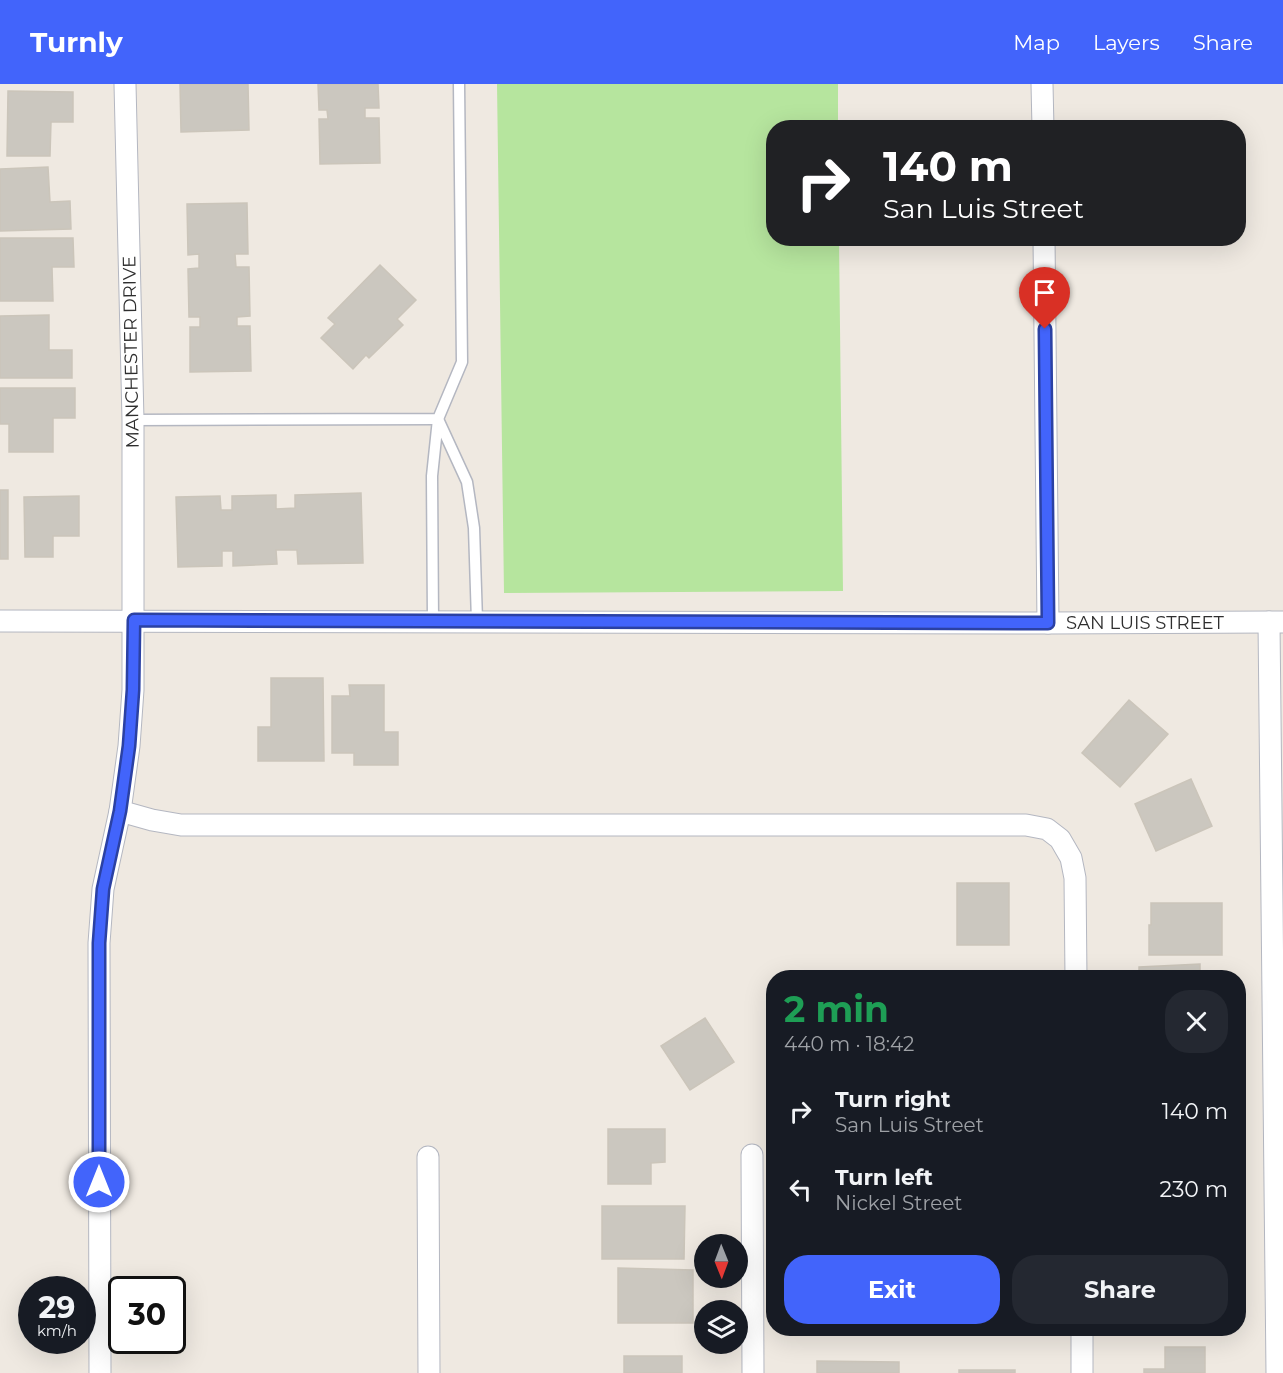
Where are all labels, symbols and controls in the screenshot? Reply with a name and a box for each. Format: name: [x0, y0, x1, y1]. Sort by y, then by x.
text: Turnly: [30, 25, 123, 59]
text: Map: [1013, 30, 1060, 55]
text: Layers: [1093, 30, 1160, 55]
text: Share: [1193, 30, 1253, 55]
text: 140 m: [883, 140, 1013, 192]
icon: right: [784, 144, 862, 222]
text: San Luis Street: [883, 192, 1084, 225]
street label: MANCHESTER DRIVE: [118, 256, 144, 448]
pin: [1019, 267, 1070, 329]
icon: arrive: [1028, 276, 1061, 309]
street label: SAN LUIS STREET: [1066, 612, 1225, 634]
text: 2 min: [784, 987, 889, 1031]
button: close: [1165, 990, 1228, 1053]
text: 440 m · 18:42: [784, 1032, 914, 1056]
text: Turn right: [835, 1086, 950, 1113]
icon: right: [784, 1095, 817, 1128]
text: 140 m: [1162, 1098, 1228, 1125]
text: San Luis Street: [835, 1113, 984, 1137]
position arrow: [67, 1150, 131, 1214]
text: Turn left: [835, 1164, 933, 1191]
icon: left: [784, 1173, 817, 1206]
text: 230 m: [1159, 1176, 1228, 1203]
text: Nickel Street: [835, 1191, 962, 1215]
north arrow: [694, 1234, 748, 1288]
map controls: [694, 1234, 748, 1354]
button: Exit: [784, 1255, 1000, 1324]
button: Share: [1012, 1255, 1228, 1324]
speed limit sign: 30: [108, 1276, 186, 1354]
text: 29: [39, 1289, 75, 1326]
button: layers: [694, 1300, 748, 1354]
text: km/h: [37, 1321, 77, 1340]

